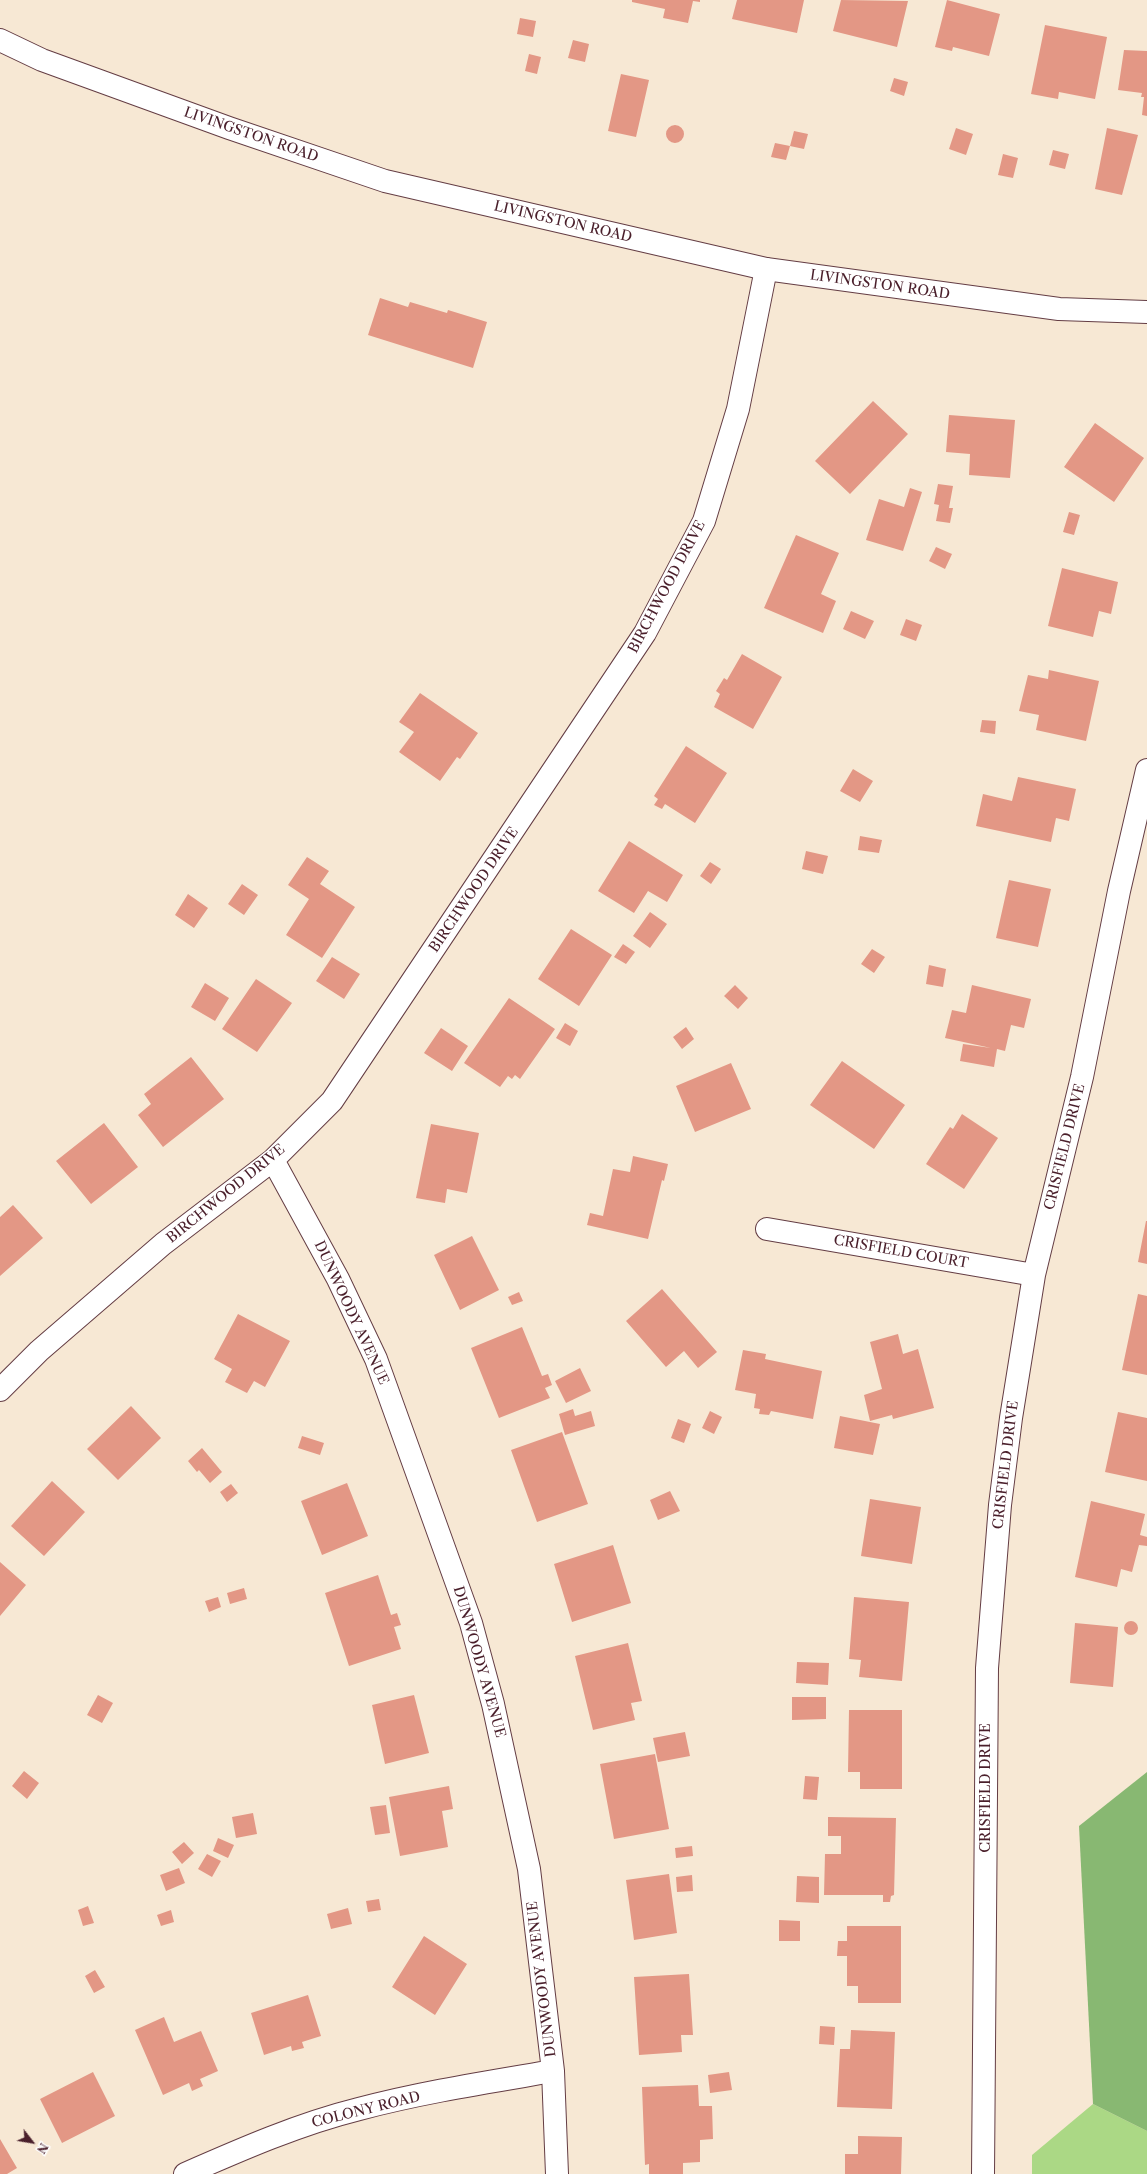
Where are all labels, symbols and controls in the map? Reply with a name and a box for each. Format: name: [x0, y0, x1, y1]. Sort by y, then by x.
street label: LIVINGSTON ROAD: [182, 104, 320, 166]
street label: LIVINGSTON ROAD: [492, 198, 634, 246]
street label: LIVINGSTON ROAD: [809, 267, 951, 303]
street label: BIRCHWOOD DRIVE: [625, 518, 709, 656]
street label: BIRCHWOOD DRIVE: [426, 824, 522, 956]
street label: CRISFIELD DRIVE: [1041, 1082, 1089, 1212]
street label: BIRCHWOOD DRIVE: [163, 1141, 289, 1247]
street label: CRISFIELD COURT: [832, 1232, 970, 1272]
street label: DUNWOODY AVENUE: [310, 1238, 392, 1388]
street label: CRISFIELD DRIVE: [990, 1400, 1022, 1530]
street label: DUNWOODY AVENUE: [449, 1584, 509, 1740]
street label: CRISFIELD DRIVE: [978, 1723, 994, 1853]
street label: DUNWOODY AVENUE: [524, 1900, 560, 2058]
street label: COLONY ROAD: [310, 2088, 422, 2132]
north arrow: [12, 2122, 52, 2162]
text: N: [34, 2140, 51, 2156]

